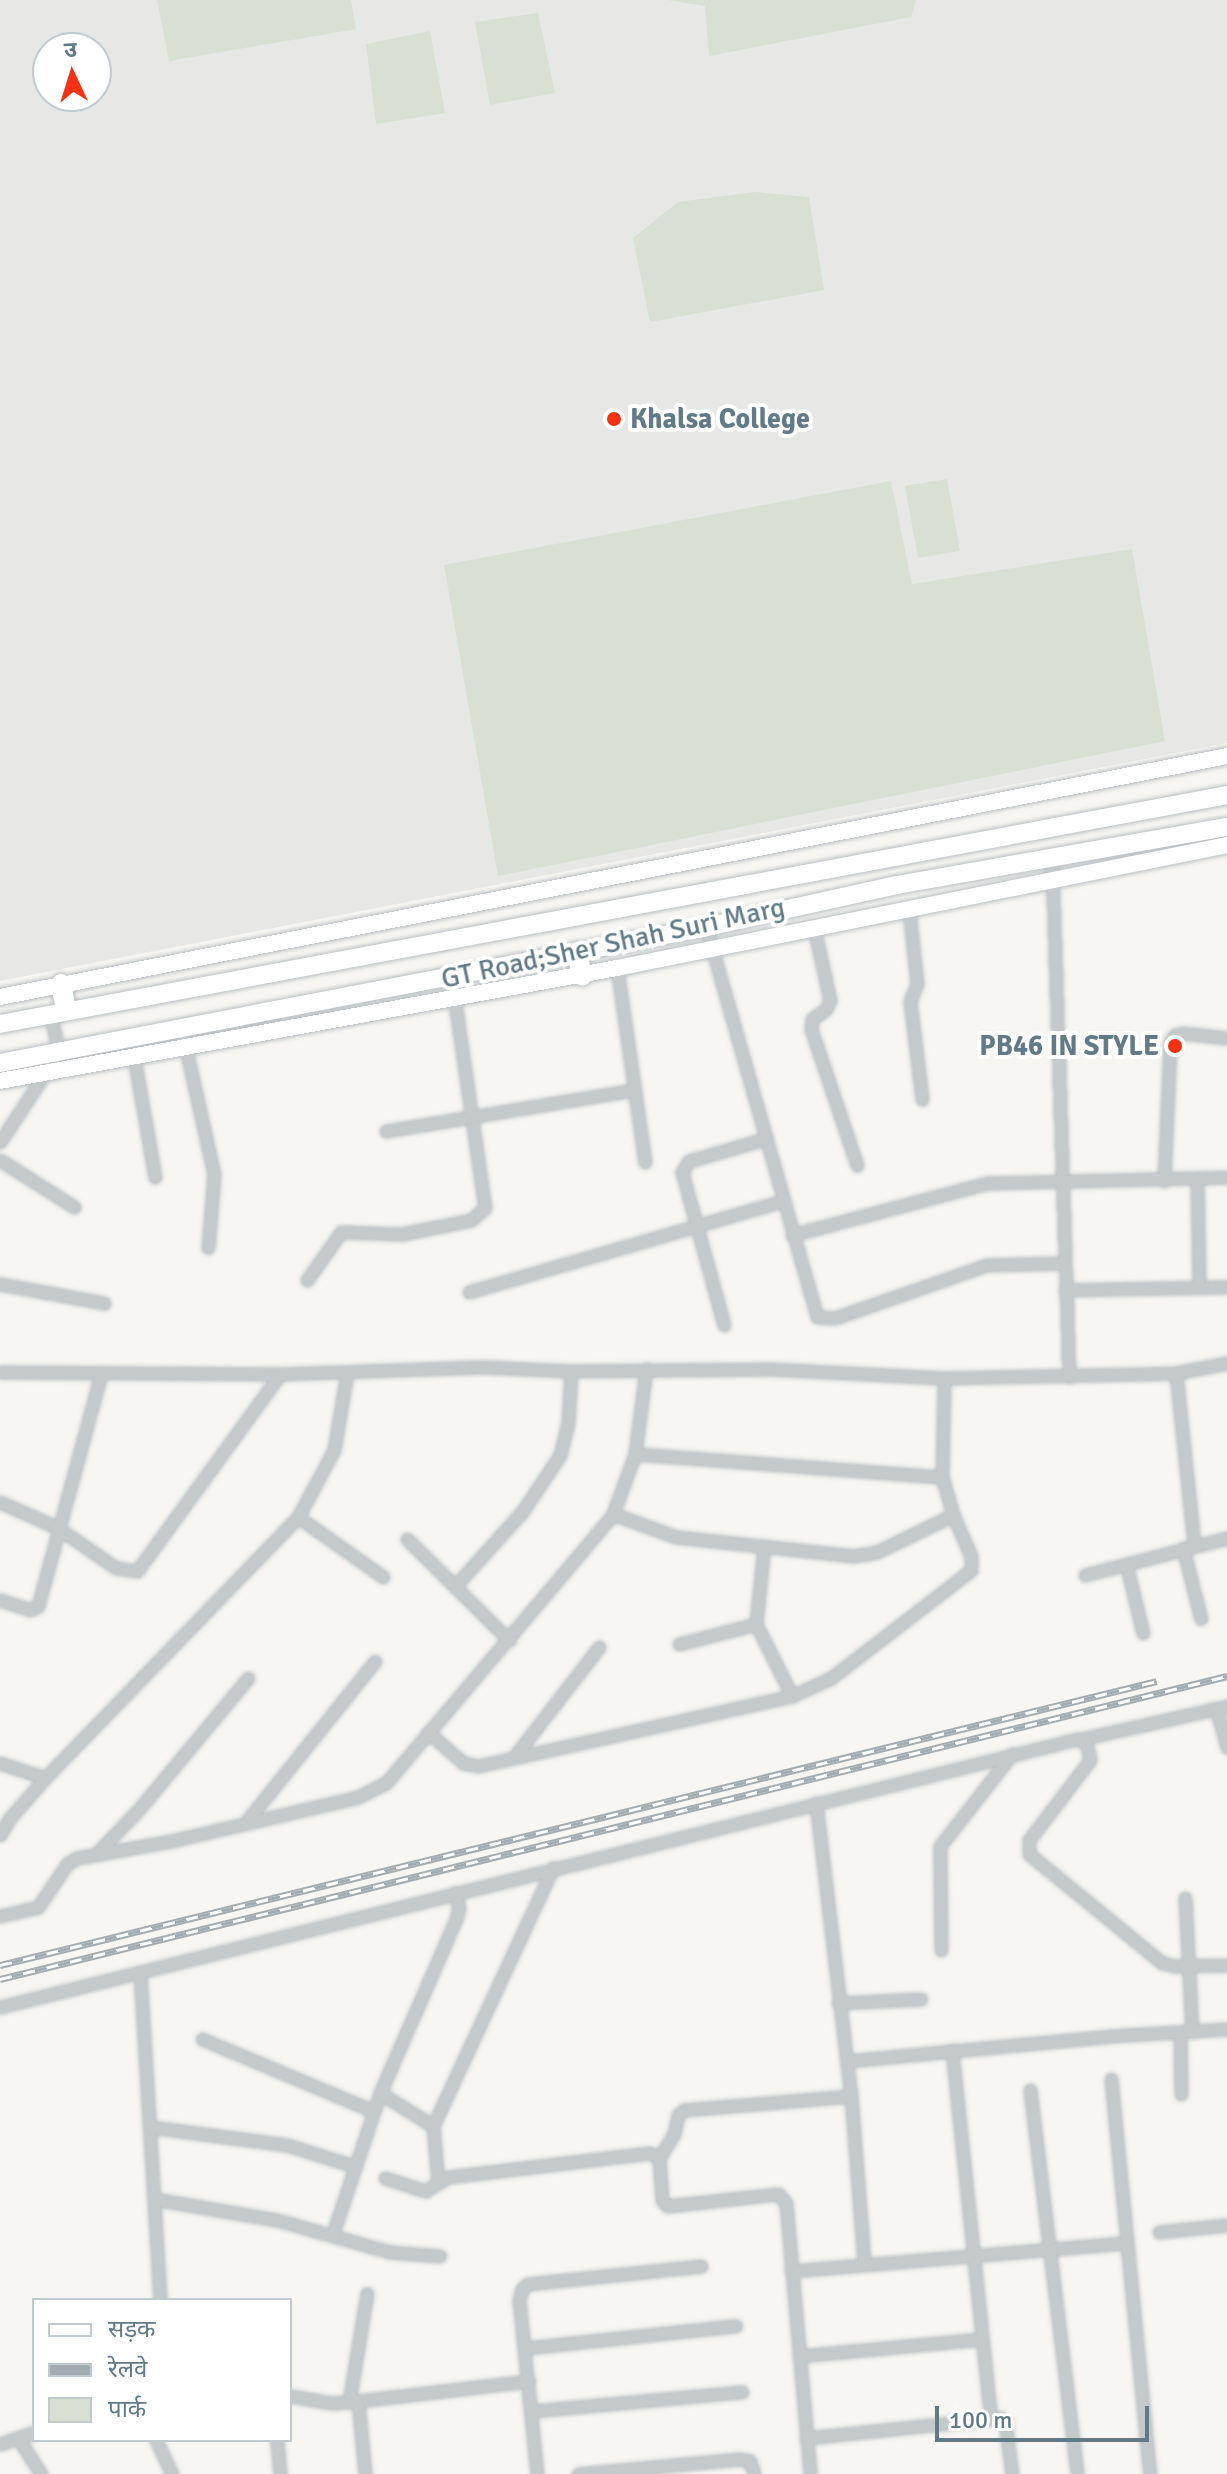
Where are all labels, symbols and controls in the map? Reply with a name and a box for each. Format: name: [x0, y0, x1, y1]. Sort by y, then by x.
north arrow: [32, 32, 112, 112]
text: उ: [63, 36, 78, 63]
place label: Khalsa College: [630, 402, 810, 436]
marker: Khalsa College: [605, 410, 623, 428]
street label: GT Road;Sher Shah Suri Marg: [438, 890, 788, 996]
place label: PB46 IN STYLE: [979, 1029, 1159, 1063]
marker: PB46 IN STYLE: [1166, 1037, 1184, 1055]
legend: [32, 2298, 292, 2442]
text: सड़क: [108, 2314, 156, 2344]
text: रेलवे: [108, 2354, 147, 2384]
scale bar: [939, 2390, 1153, 2440]
text: पार्क: [108, 2394, 146, 2424]
text: 100 m: [949, 2405, 1012, 2435]

